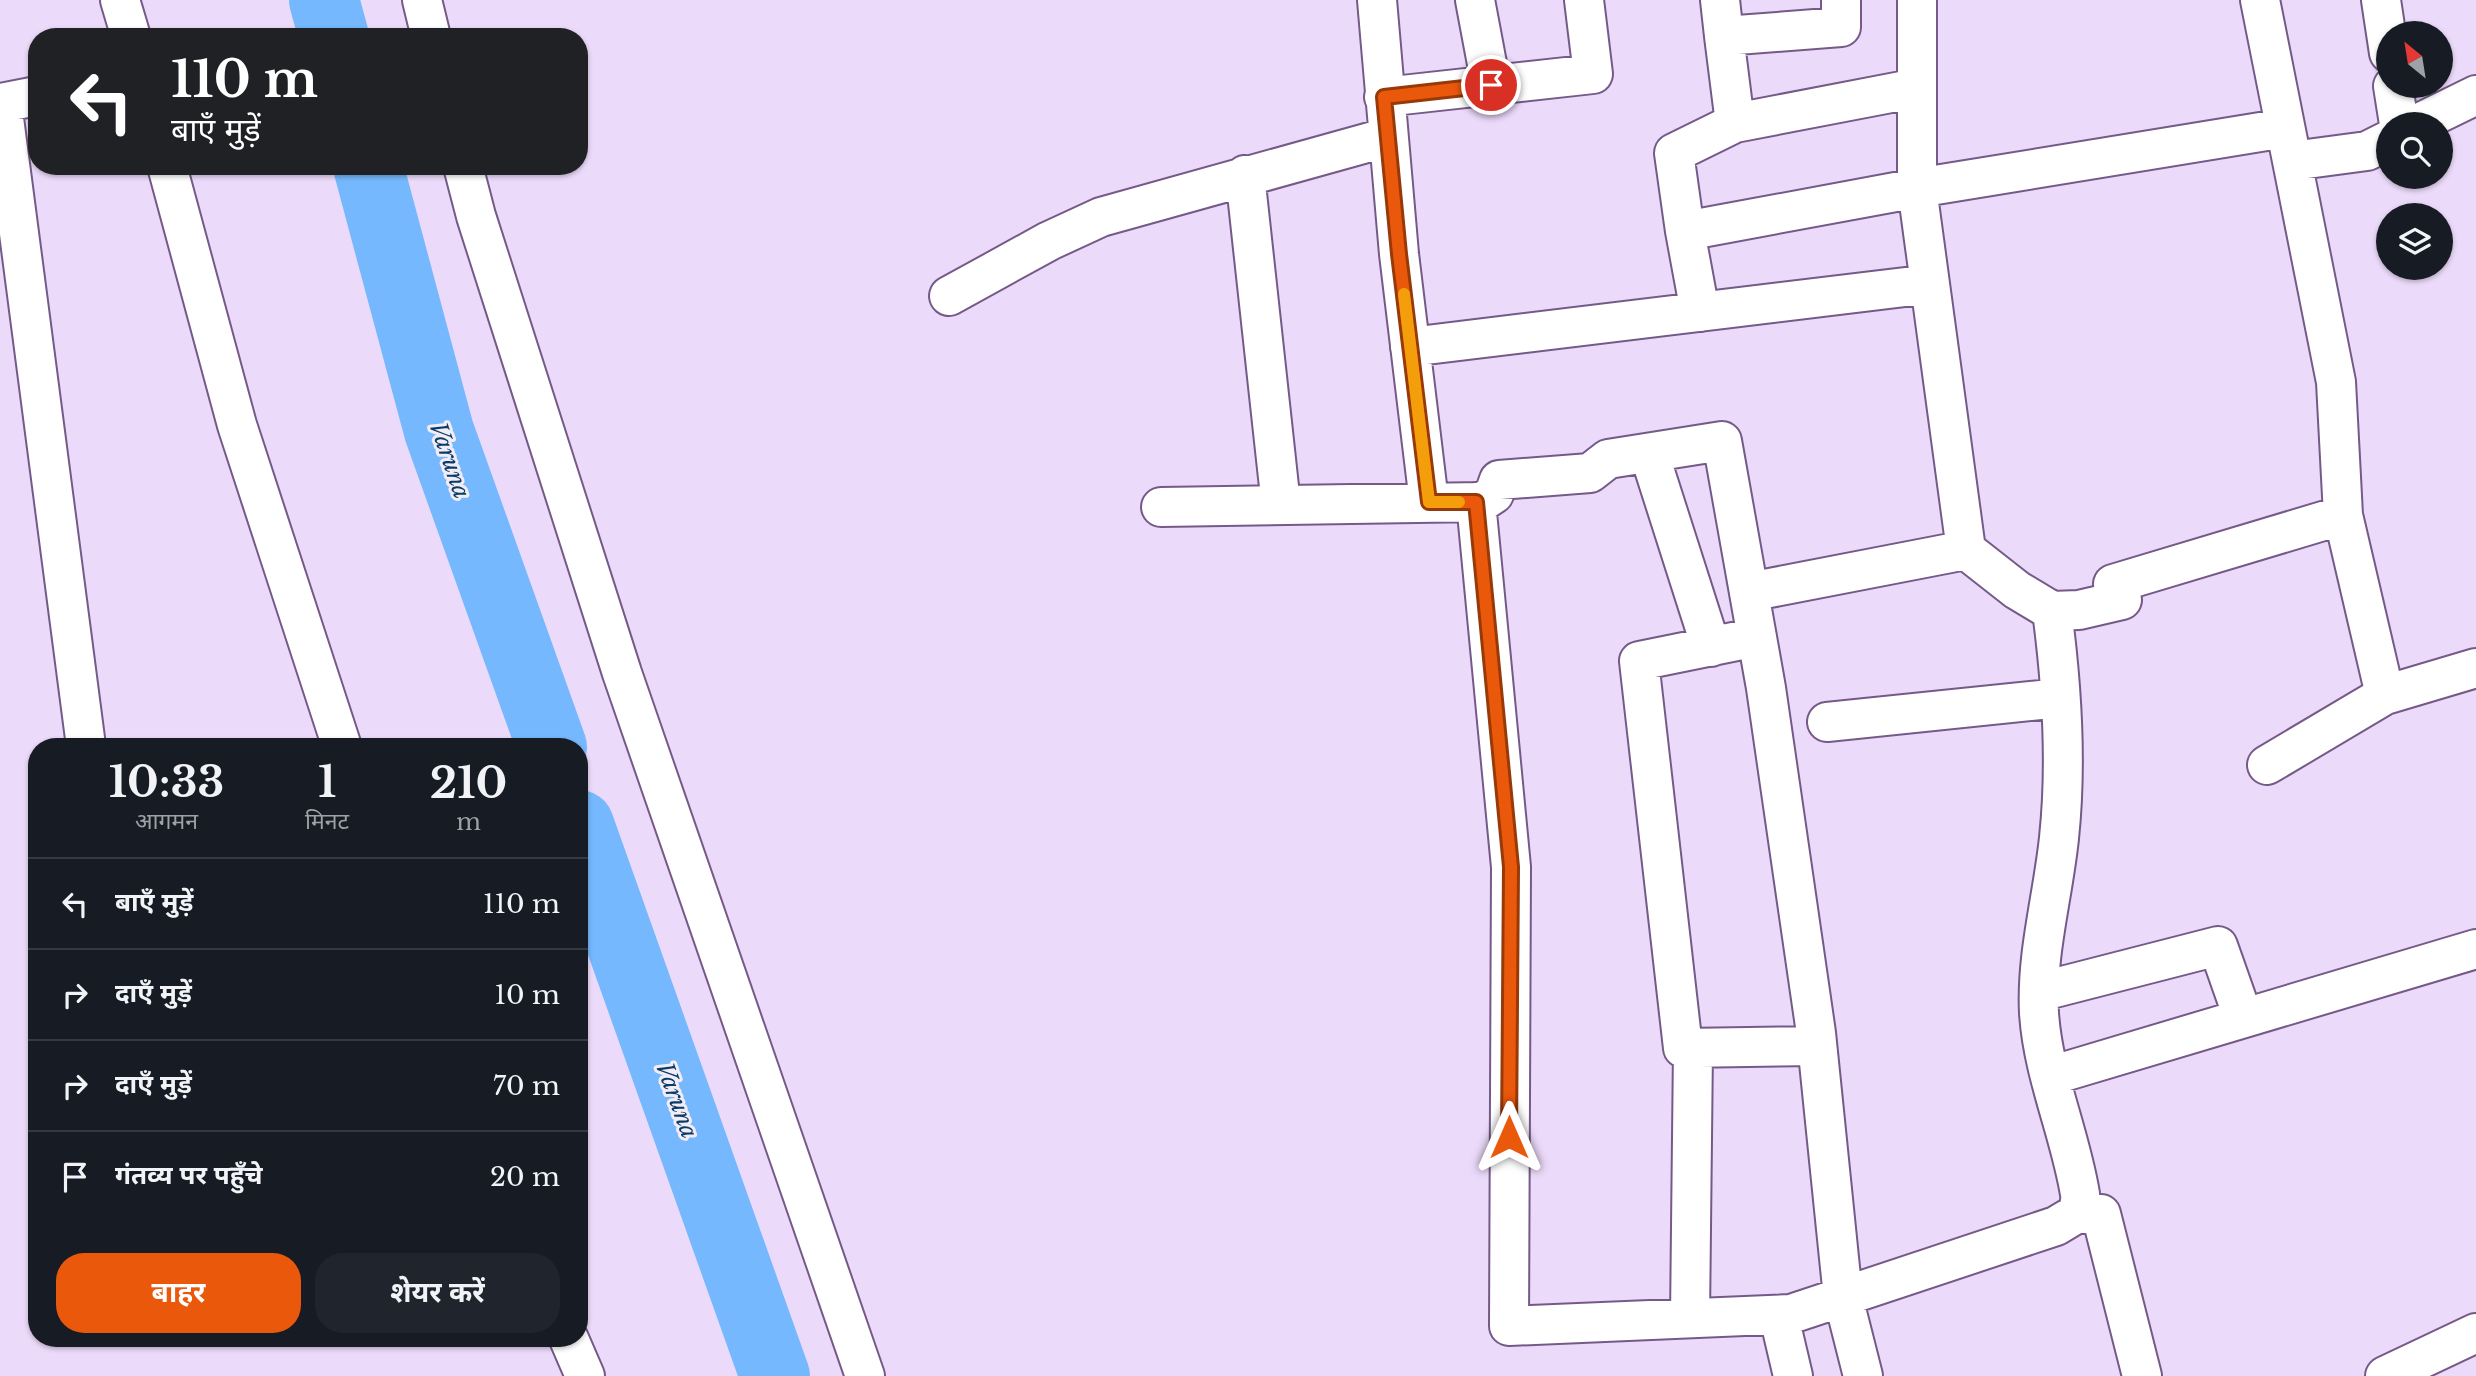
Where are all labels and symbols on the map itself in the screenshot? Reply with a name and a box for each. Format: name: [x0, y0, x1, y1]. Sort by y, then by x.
north arrow: [2376, 21, 2454, 98]
pin: [1461, 55, 1521, 115]
water label: Varuna: [424, 418, 476, 502]
water label: Varuna: [650, 1058, 704, 1142]
position arrow: [1472, 1100, 1546, 1174]

